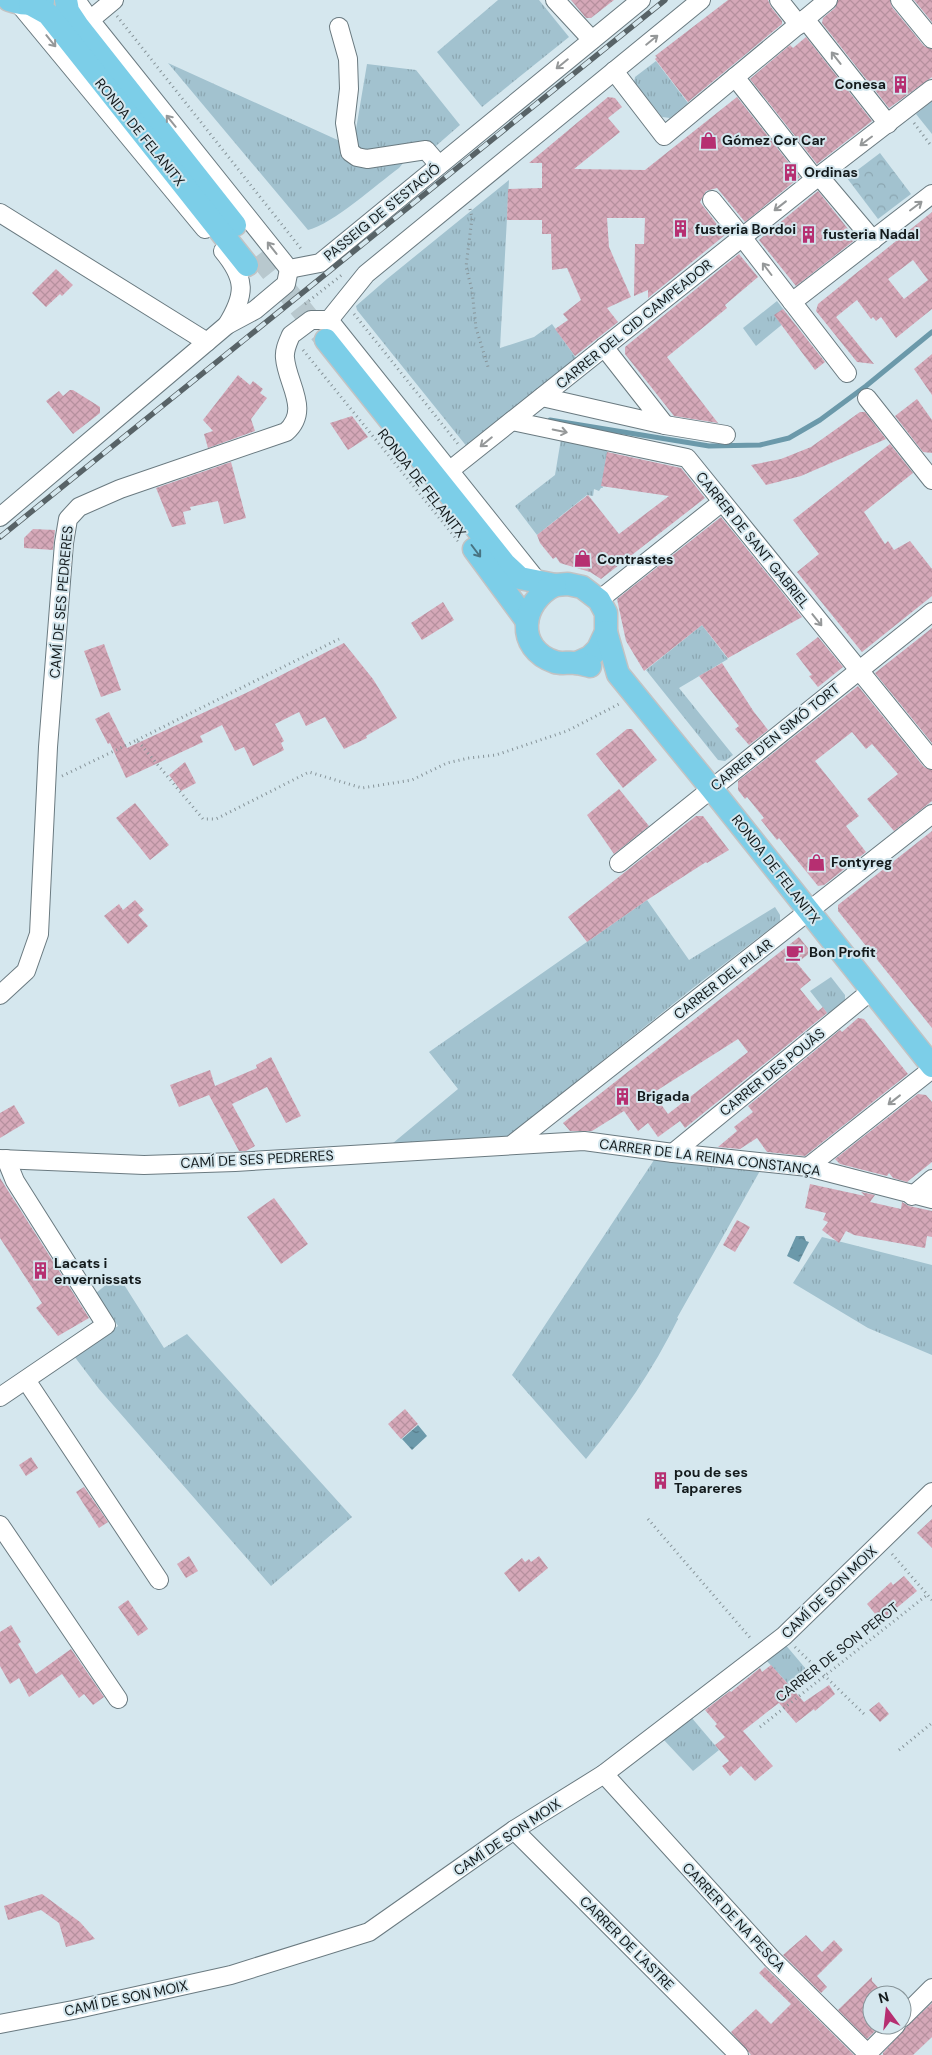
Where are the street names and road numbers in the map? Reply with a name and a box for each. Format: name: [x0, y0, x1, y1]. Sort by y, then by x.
street label: RONDA DE FELANITX: [91, 75, 189, 189]
street label: PASSEIG DE S'ESTACIÓ: [320, 159, 444, 265]
street label: CARRER DEL CID CAMPEADOR: [552, 255, 716, 393]
street label: RONDA DE FELANITX: [374, 425, 470, 541]
street label: CARRER DE SANT GABRIEL: [692, 468, 814, 612]
street label: CAMÍ DE SES PEDRERES: [45, 525, 77, 679]
street label: CARRER D'EN SIMÓ TORT: [707, 679, 843, 795]
street label: RONDA DE FELANITX: [728, 811, 824, 927]
street label: CARRER DEL PILAR: [670, 935, 776, 1023]
street label: CARRER DES POUÀS: [716, 1024, 828, 1120]
street label: CARRER DE LA REINA CONSTANÇA: [598, 1134, 822, 1180]
street label: CAMÍ DE SES PEDRERES: [180, 1146, 334, 1172]
street label: CAMÍ DE SON MOIX: [777, 1542, 881, 1642]
street label: CARRER DE SON PEROT: [772, 1598, 902, 1706]
street label: CAMÍ DE SON MOIX: [450, 1794, 564, 1880]
street label: CARRER DE NA PESCA: [679, 1859, 789, 1975]
street label: CARRER DE L'ASTRE: [576, 1892, 678, 1994]
street label: CAMÍ DE SON MOIX: [63, 1976, 189, 2020]

